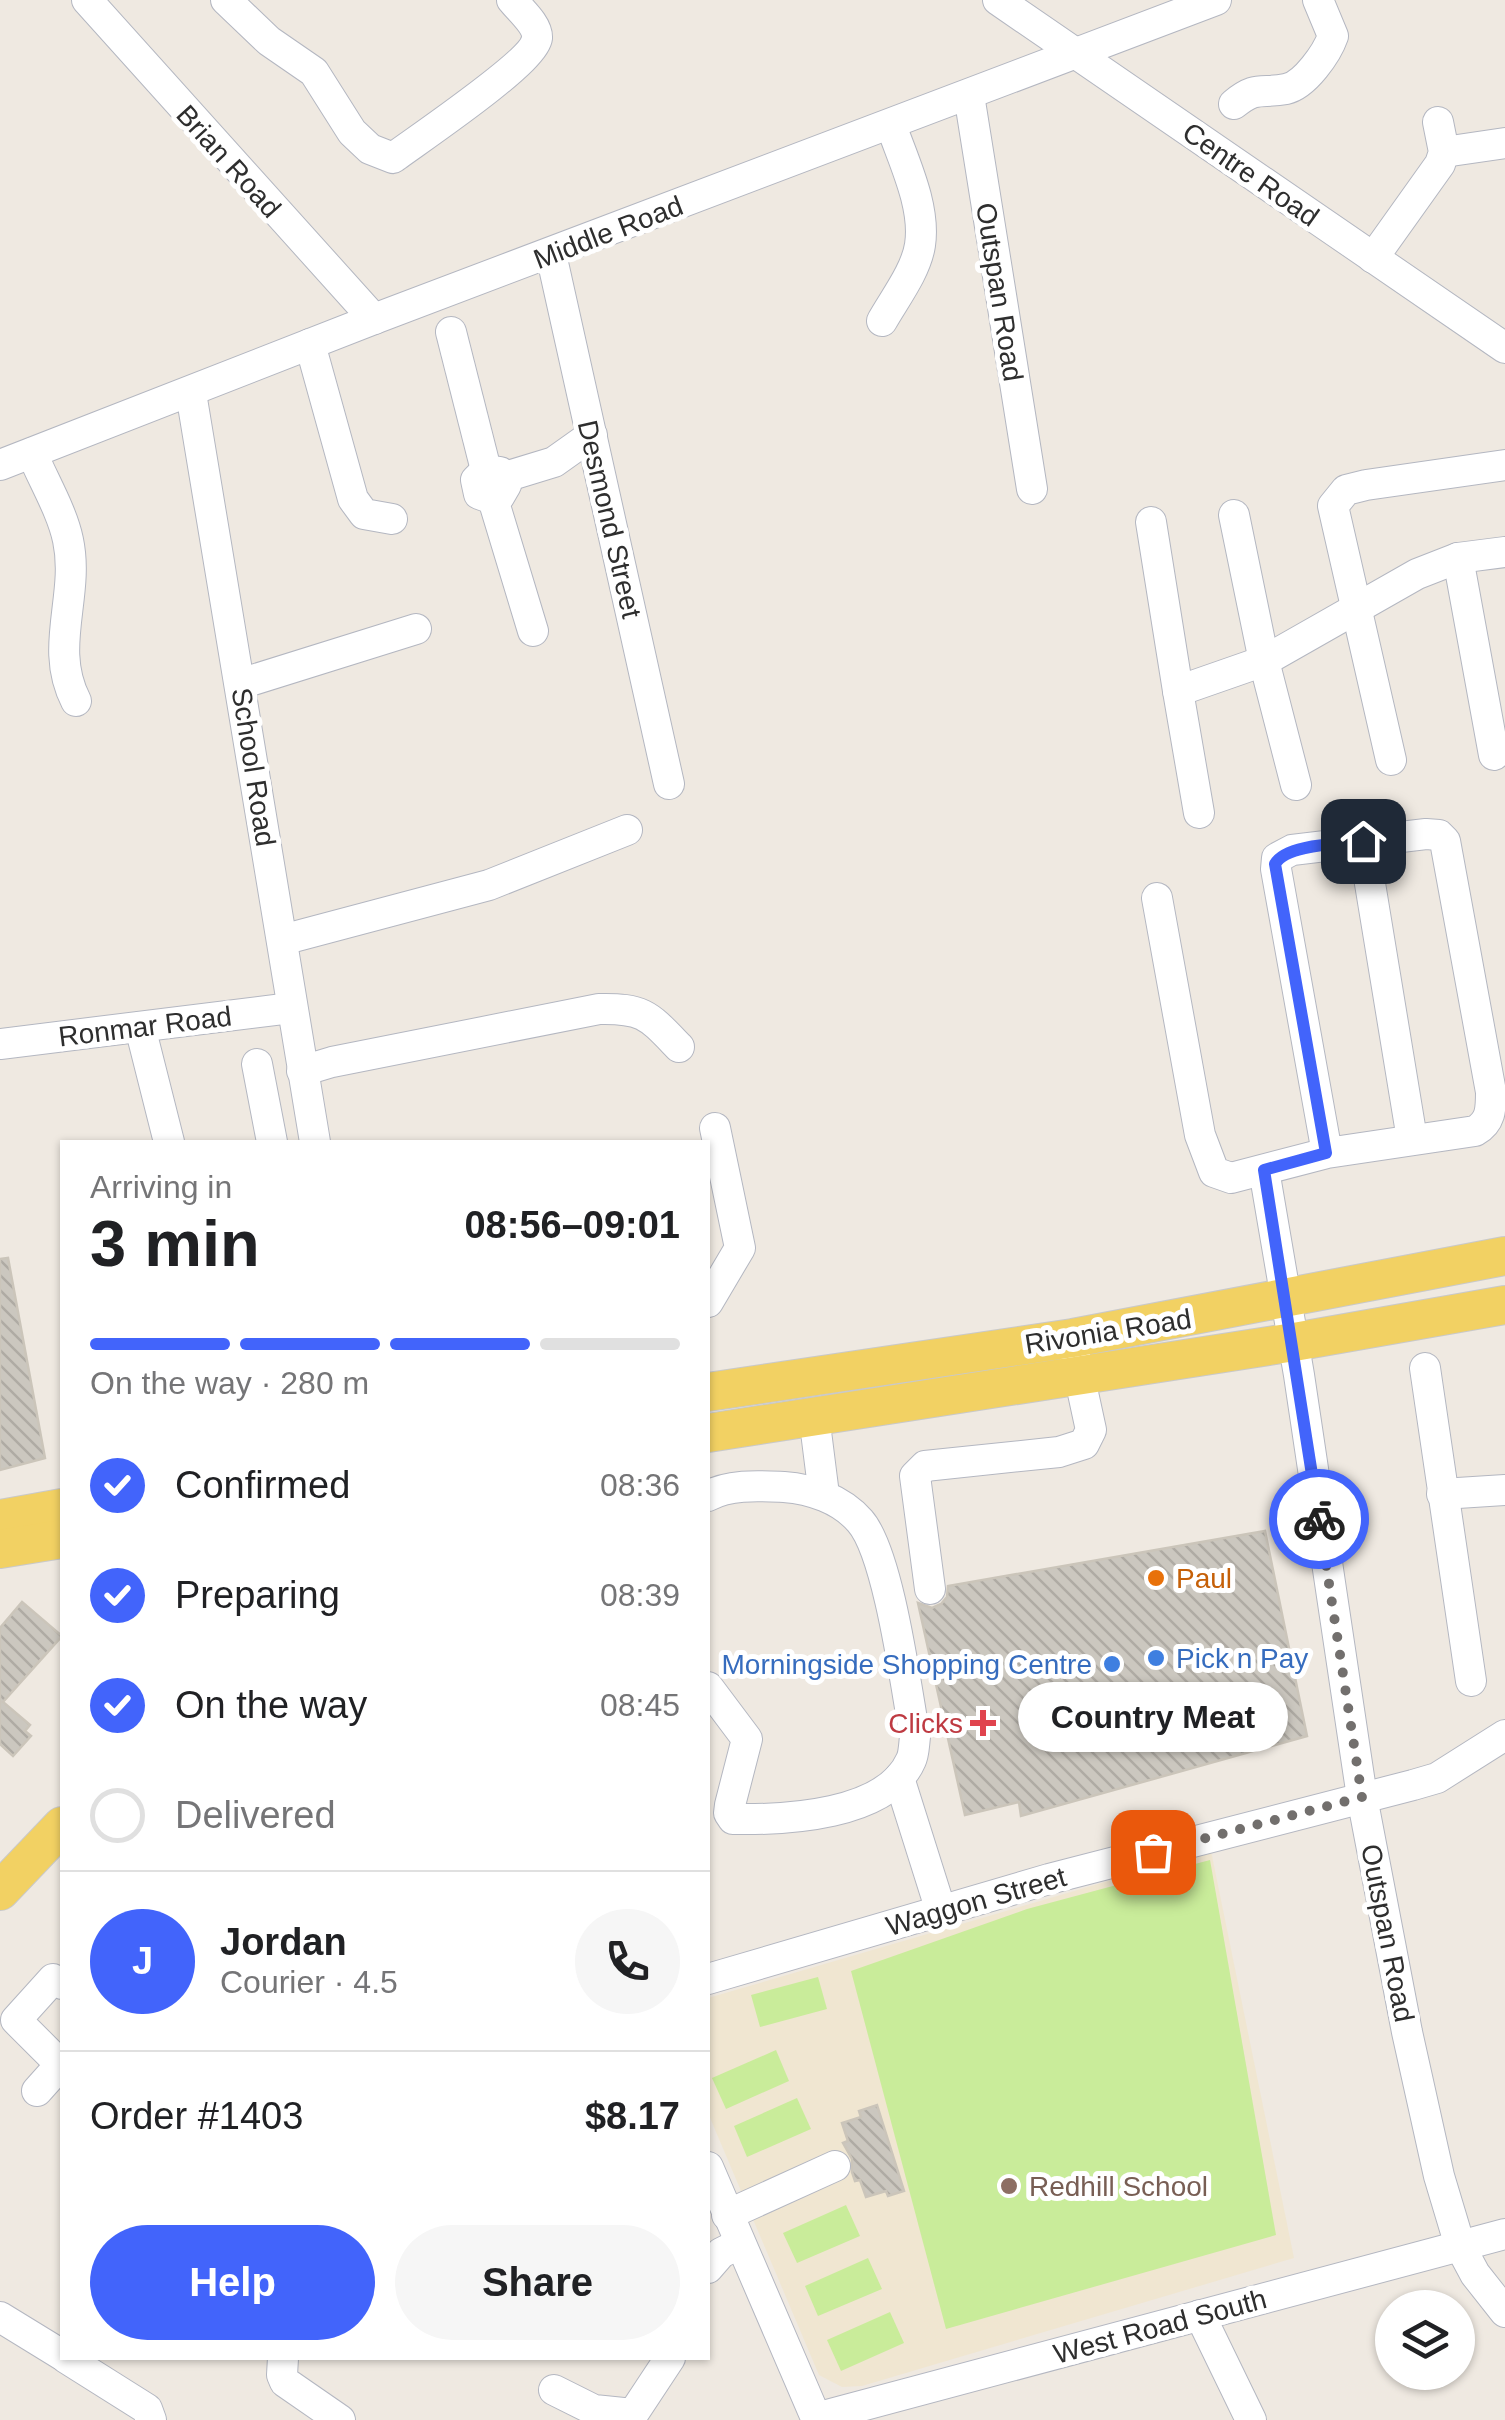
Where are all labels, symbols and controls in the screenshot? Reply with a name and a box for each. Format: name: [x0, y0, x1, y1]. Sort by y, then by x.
street label: Brian Road: [170, 99, 287, 224]
street label: Centre Road: [1177, 116, 1325, 233]
street label: Middle Road: [529, 190, 687, 275]
street label: Outspan Road: [970, 200, 1029, 384]
street label: Desmond Street: [572, 417, 647, 621]
street label: School Road: [226, 685, 281, 849]
pin: [1321, 799, 1406, 884]
icon: home: [1336, 814, 1391, 869]
street label: Ronmar Road: [57, 1000, 233, 1053]
text: Arriving in: [90, 1169, 232, 1205]
text: 08:56–09:01: [464, 1204, 680, 1246]
text: 3 min: [90, 1207, 260, 1280]
street label: Rivonia Road: [1023, 1303, 1194, 1360]
text: On the way · 280 m: [90, 1365, 369, 1401]
icon: check: [90, 1458, 145, 1513]
text: Confirmed: [175, 1464, 350, 1506]
text: 08:36: [600, 1467, 680, 1503]
courier: [1269, 1469, 1369, 1569]
icon: bike: [1292, 1492, 1347, 1547]
place label: Paul: [1176, 1563, 1232, 1594]
marker: Paul: [1145, 1567, 1167, 1589]
icon: check: [90, 1568, 145, 1623]
text: Preparing: [175, 1574, 340, 1616]
text: 08:39: [600, 1577, 680, 1613]
place label: Pick n Pay: [1176, 1643, 1308, 1674]
marker: Pick n Pay: [1145, 1647, 1167, 1669]
place label: Morningside Shopping Centre: [722, 1649, 1092, 1680]
marker: Morningside Shopping Centre: [1101, 1653, 1123, 1675]
icon: check: [90, 1678, 145, 1733]
callout: Country Meat: [1018, 1682, 1288, 1752]
text: On the way: [175, 1684, 367, 1726]
text: 08:45: [600, 1687, 680, 1723]
text: Country Meat: [1051, 1699, 1255, 1735]
place label: Clicks: [888, 1708, 963, 1739]
marker: Clicks: [972, 1712, 994, 1734]
text: Delivered: [175, 1794, 336, 1836]
pin: [1111, 1810, 1196, 1895]
icon: bag: [1126, 1825, 1181, 1880]
street label: Outspan Road: [1355, 1842, 1420, 2025]
street label: Waggon Street: [883, 1861, 1070, 1942]
button: phone: [575, 1909, 680, 2014]
text: Jordan: [220, 1921, 347, 1963]
text: J: [132, 1940, 153, 1982]
text: Courier · 4.5: [220, 1964, 398, 2000]
text: Order #1403: [90, 2095, 303, 2137]
text: $8.17: [585, 2095, 680, 2137]
place label: Redhill School: [1029, 2171, 1208, 2202]
marker: Redhill School: [998, 2175, 1020, 2197]
button: Help: [90, 2225, 375, 2340]
button: Share: [395, 2225, 680, 2340]
street label: West Road South: [1050, 2283, 1270, 2370]
map controls: [1375, 2290, 1475, 2390]
button: layers: [1375, 2290, 1475, 2390]

